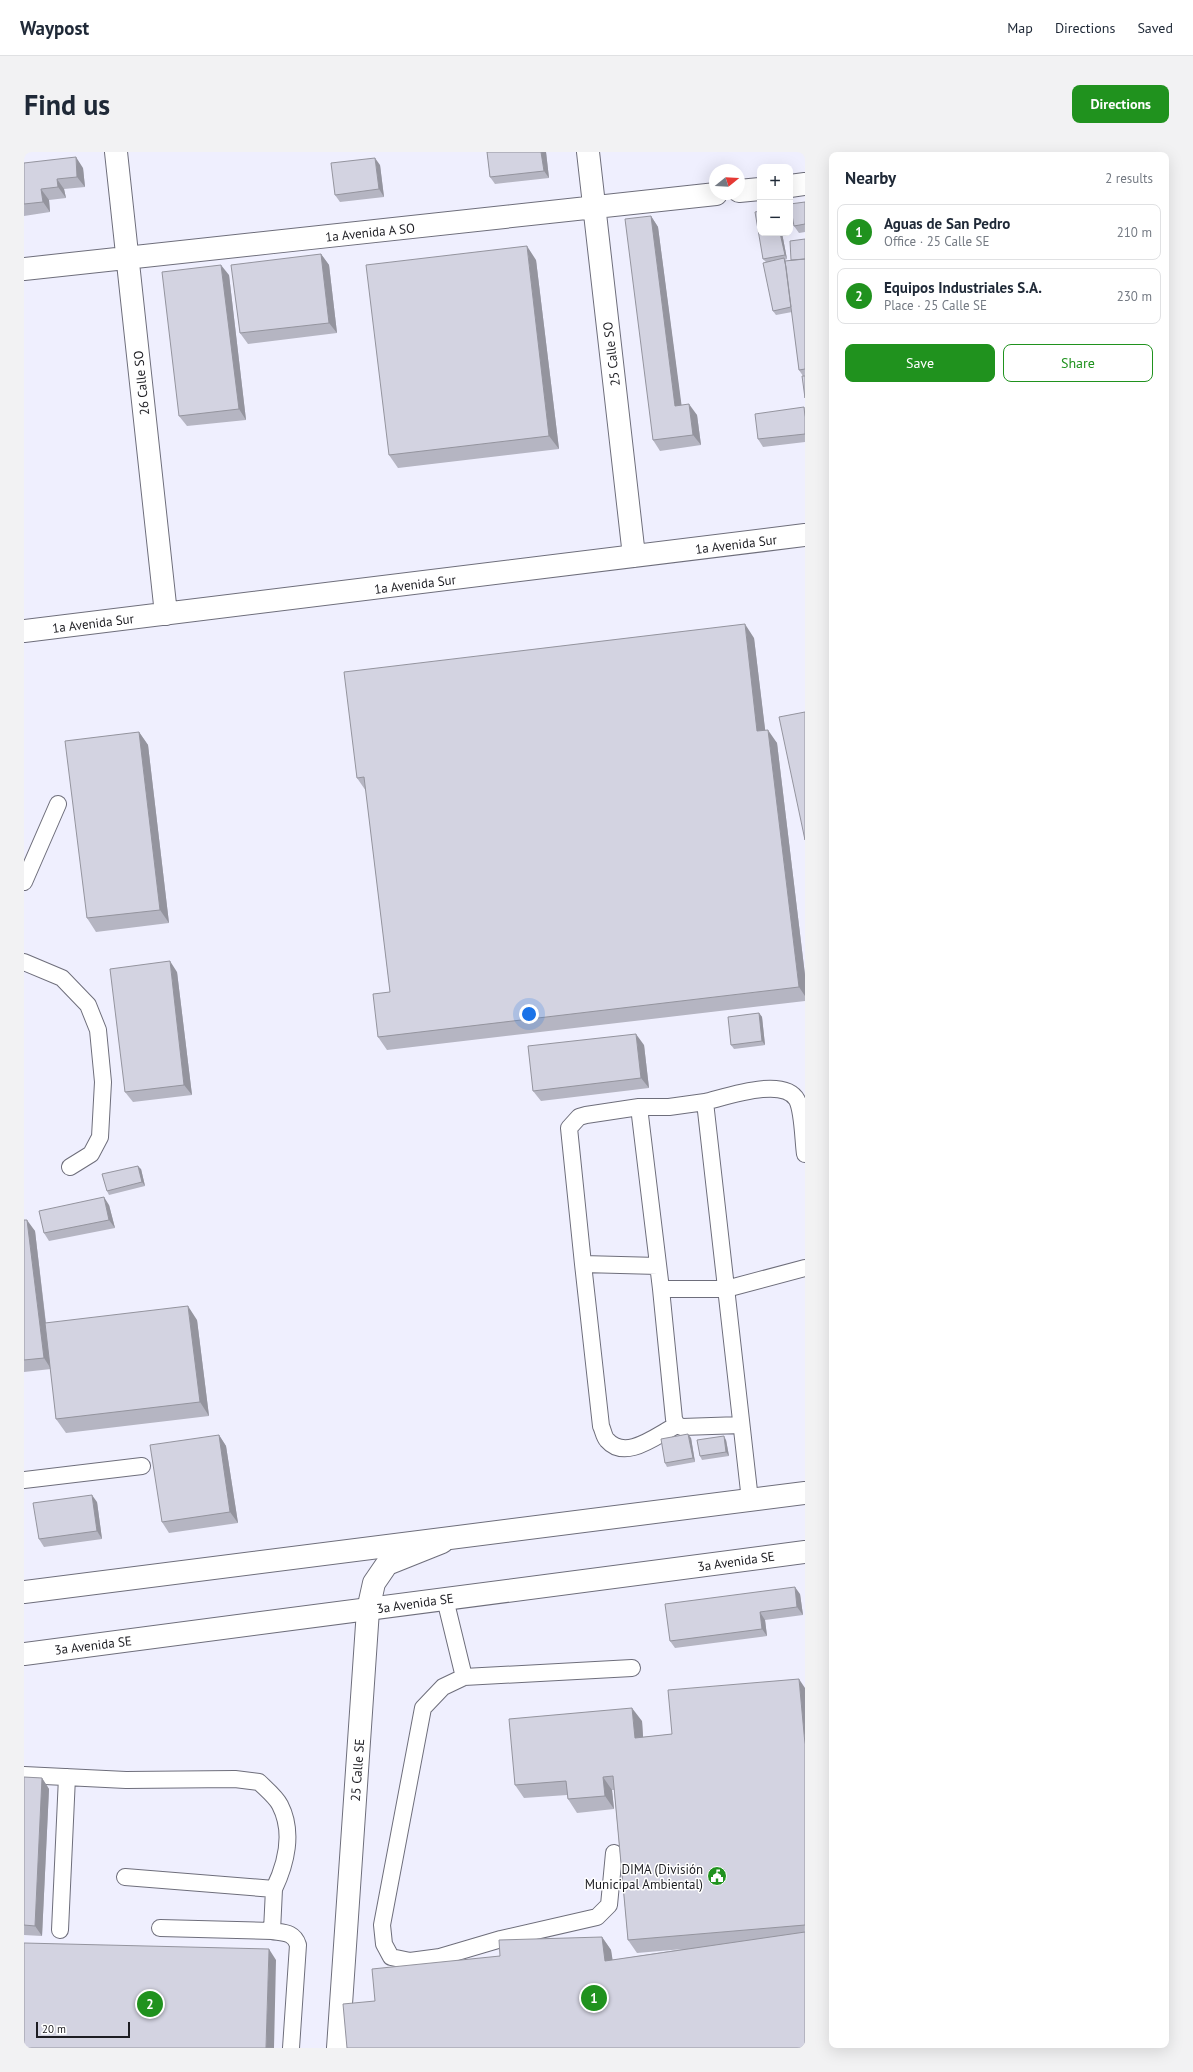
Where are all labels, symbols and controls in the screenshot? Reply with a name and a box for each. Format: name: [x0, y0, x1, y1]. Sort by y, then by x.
text: Waypost: [20, 16, 89, 40]
text: Map: [1007, 19, 1033, 37]
text: Directions: [1055, 19, 1115, 37]
text: Saved: [1137, 19, 1173, 37]
button: Directions: [1072, 85, 1169, 123]
text: Find us: [24, 86, 110, 123]
north arrow: [709, 164, 745, 200]
map controls: [757, 164, 793, 236]
button: +: [757, 164, 793, 200]
text: Nearby: [845, 167, 896, 189]
text: 2 results: [1105, 170, 1153, 187]
button: −: [757, 200, 793, 236]
text: Aguas de San Pedro: [884, 214, 1010, 233]
street label: 1a Avenida A SO: [324, 219, 416, 246]
text: 1: [855, 224, 863, 241]
text: 210 m: [1117, 224, 1152, 241]
text: Office · 25 Calle SE: [884, 233, 989, 250]
text: Equipos Industriales S.A.: [884, 278, 1042, 297]
text: 2: [855, 288, 863, 305]
text: 230 m: [1117, 288, 1152, 305]
text: Place · 25 Calle SE: [884, 297, 987, 314]
street label: 25 Calle SO: [599, 321, 624, 387]
button: Save: [845, 344, 995, 382]
button: Share: [1003, 344, 1153, 382]
street label: 26 Calle SO: [130, 350, 153, 416]
street label: 1a Avenida Sur: [694, 531, 779, 558]
street label: 1a Avenida Sur: [373, 571, 458, 598]
street label: 1a Avenida Sur: [51, 610, 136, 637]
your location: [519, 1004, 539, 1024]
street label: 3a Avenida SE: [696, 1548, 776, 1575]
street label: 3a Avenida SE: [375, 1590, 455, 1617]
street label: 3a Avenida SE: [53, 1632, 133, 1659]
street label: 25 Calle SE: [347, 1738, 368, 1802]
place label: DIMA (División Municipal Ambiental): [585, 1861, 703, 1893]
public building icon: DIMA (División Municipal Ambiental): [706, 1865, 728, 1887]
pin: 1: [581, 1983, 607, 2013]
pin: 2: [137, 1989, 163, 2019]
scale bar: [36, 2020, 130, 2039]
text: 20 m: [42, 2022, 66, 2036]

